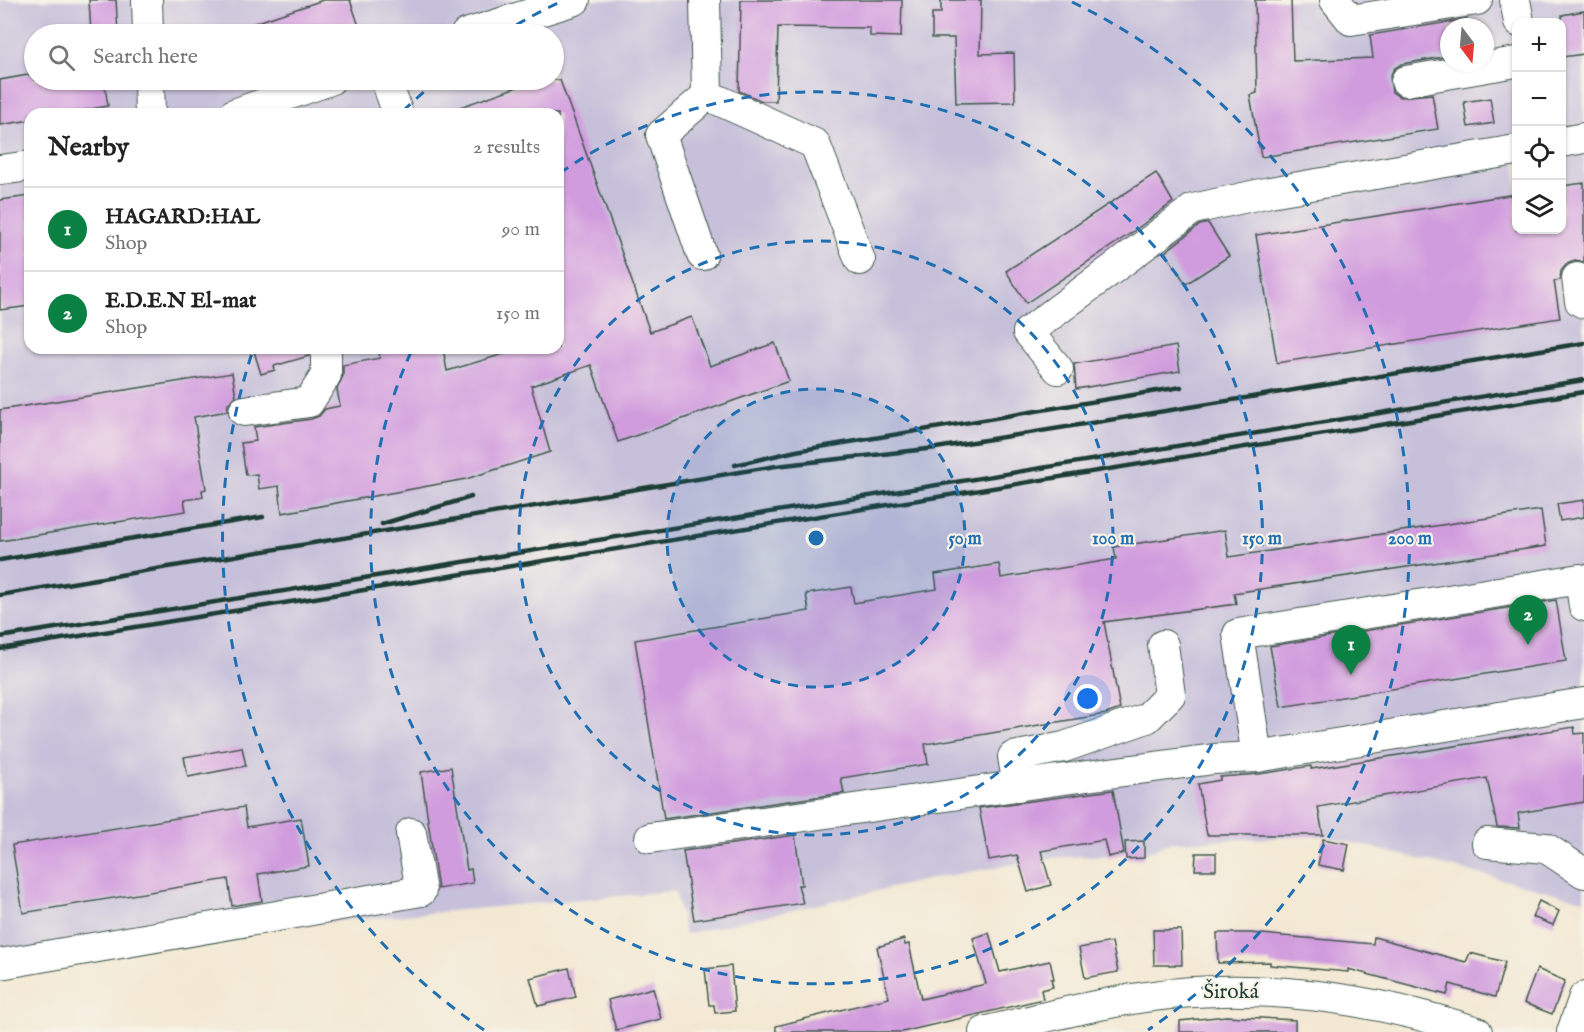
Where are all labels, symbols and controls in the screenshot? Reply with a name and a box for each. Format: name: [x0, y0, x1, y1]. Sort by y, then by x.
north arrow: [1440, 18, 1494, 72]
map controls: [1512, 18, 1566, 234]
button: +: [1512, 18, 1566, 72]
search box: [24, 24, 564, 90]
icon: search: [45, 41, 78, 74]
text: Search here: [93, 43, 198, 71]
button: −: [1512, 72, 1566, 126]
button: locate: [1512, 126, 1566, 180]
text: Nearby: [48, 131, 129, 164]
text: 2 results: [473, 135, 540, 160]
button: layers: [1512, 180, 1566, 234]
text: HAGARD:HAL: [105, 203, 260, 231]
text: 1: [64, 217, 71, 242]
text: 90 m: [502, 217, 540, 242]
text: Shop: [105, 231, 147, 256]
text: E.D.E.N El-mat: [105, 287, 256, 315]
text: 2: [63, 301, 72, 326]
text: 150 m: [496, 301, 540, 326]
text: Shop: [105, 315, 147, 340]
centre of rings: [806, 528, 826, 548]
text: 50 m: [948, 528, 982, 551]
text: 100 m: [1092, 528, 1134, 551]
text: 150 m: [1242, 528, 1282, 551]
text: 200 m: [1388, 528, 1432, 551]
pin: 2: [1508, 596, 1547, 645]
pin: 1: [1332, 626, 1370, 675]
your location: [1073, 684, 1102, 713]
street label: Široká: [1203, 978, 1260, 1006]

